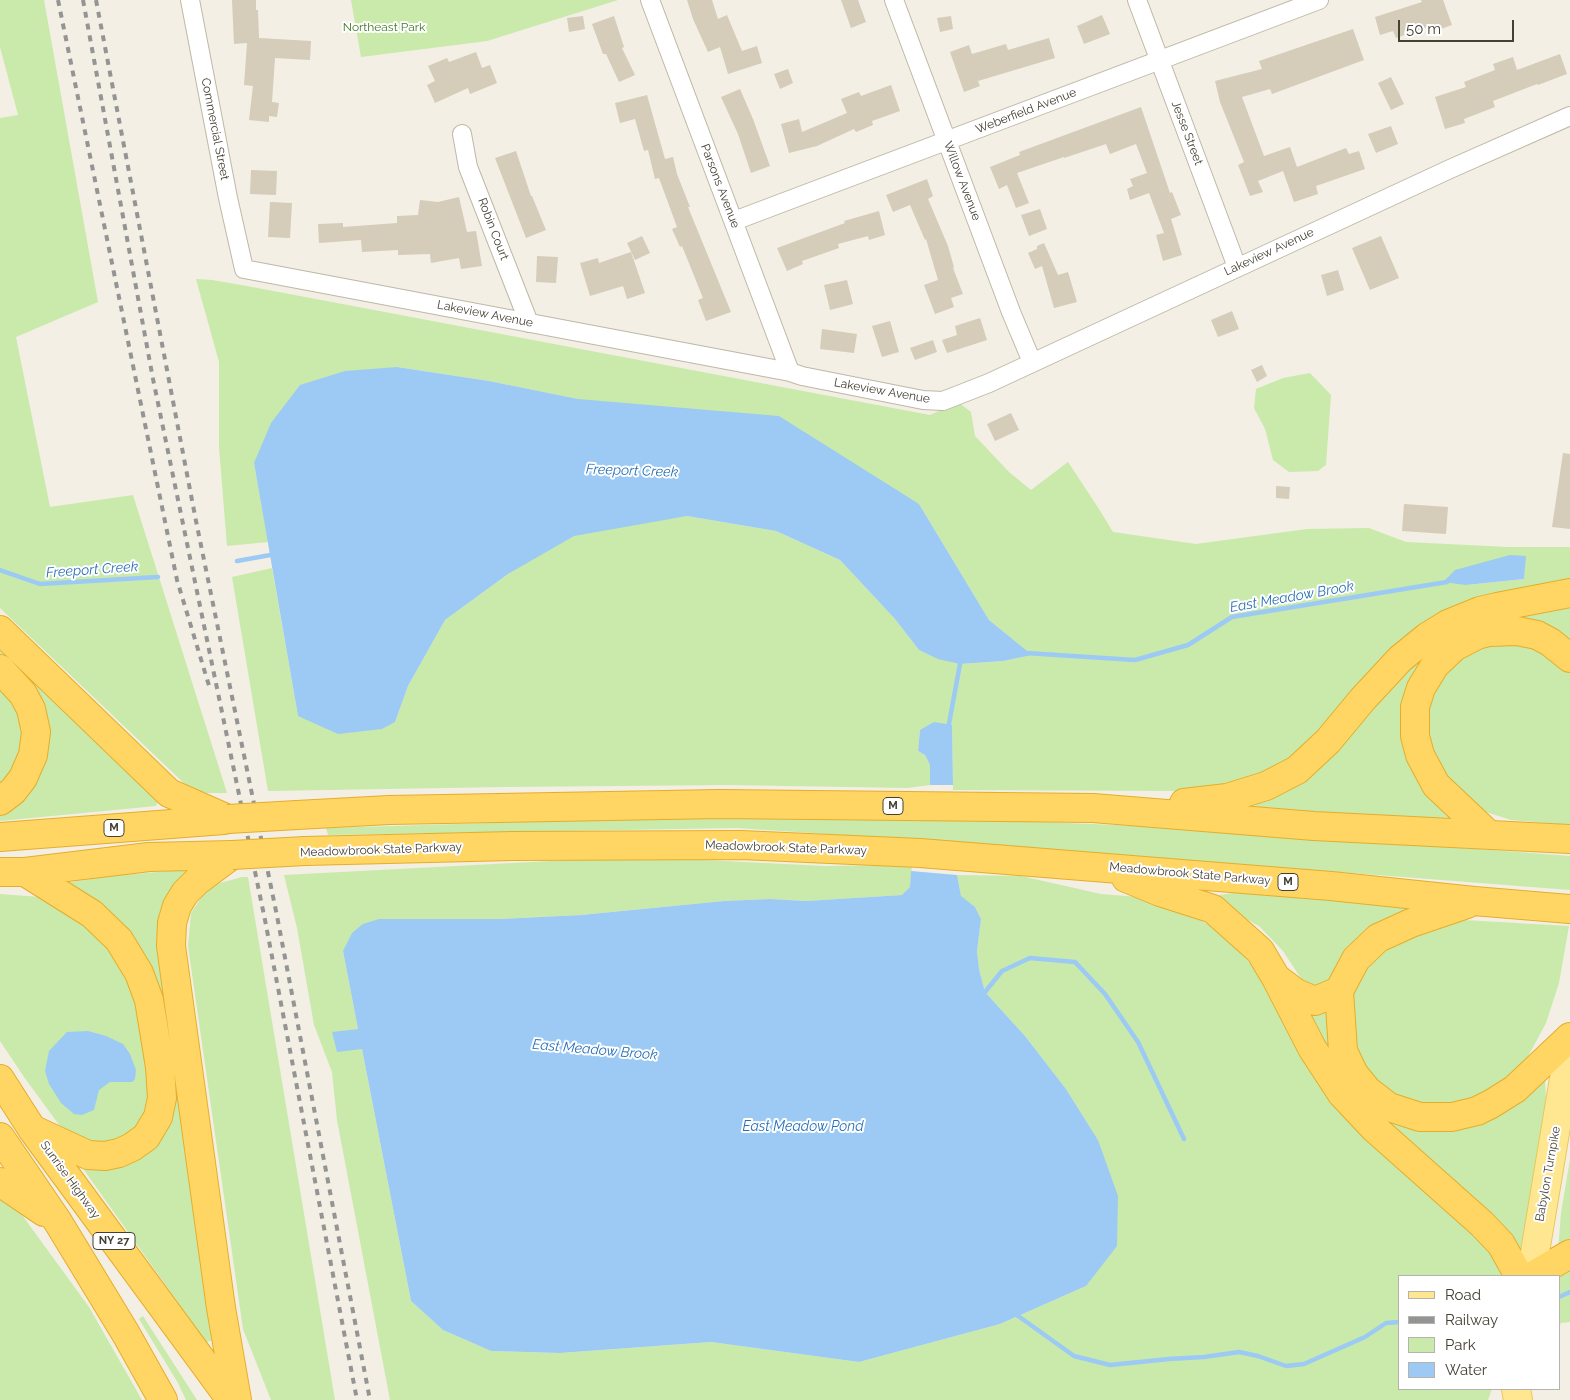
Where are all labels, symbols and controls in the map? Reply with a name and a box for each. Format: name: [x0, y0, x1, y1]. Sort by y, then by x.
scale bar: [1400, 10, 1516, 42]
park label: Northeast Park: [343, 20, 425, 34]
text: 50 m: [1406, 20, 1441, 38]
street label: Commercial Street: [198, 77, 232, 181]
street label: Weberfield Avenue: [974, 85, 1078, 137]
street label: Jesse Street: [1168, 99, 1206, 167]
street label: Willow Avenue: [940, 139, 984, 223]
street label: Parsons Avenue: [697, 142, 743, 230]
street label: Robin Court: [475, 196, 511, 262]
street label: Lakeview Avenue: [1222, 225, 1316, 279]
street label: Lakeview Avenue: [436, 298, 534, 330]
street label: Lakeview Avenue: [833, 375, 931, 407]
water label: Freeport Creek: [586, 461, 678, 481]
water label: Freeport Creek: [45, 558, 139, 582]
water label: East Meadow Brook: [1229, 578, 1355, 616]
road number: M: [883, 798, 903, 814]
road number: M: [104, 820, 124, 836]
street label: Meadowbrook State Parkway: [705, 838, 867, 858]
street label: Meadowbrook State Parkway: [300, 840, 462, 860]
street label: Meadowbrook State Parkway: [1109, 860, 1271, 888]
road number: M: [1278, 874, 1298, 890]
water label: East Meadow Brook: [532, 1036, 658, 1064]
water label: East Meadow Pond: [742, 1119, 864, 1135]
street label: Babylon Turnpike: [1533, 1125, 1563, 1223]
street label: Sunrise Highway: [37, 1138, 103, 1222]
road number: NY 27: [93, 1232, 135, 1250]
legend: [1398, 1275, 1560, 1390]
text: Road: [1445, 1286, 1481, 1304]
text: Railway: [1445, 1311, 1498, 1329]
text: Park: [1445, 1336, 1476, 1354]
text: Water: [1445, 1361, 1487, 1379]

